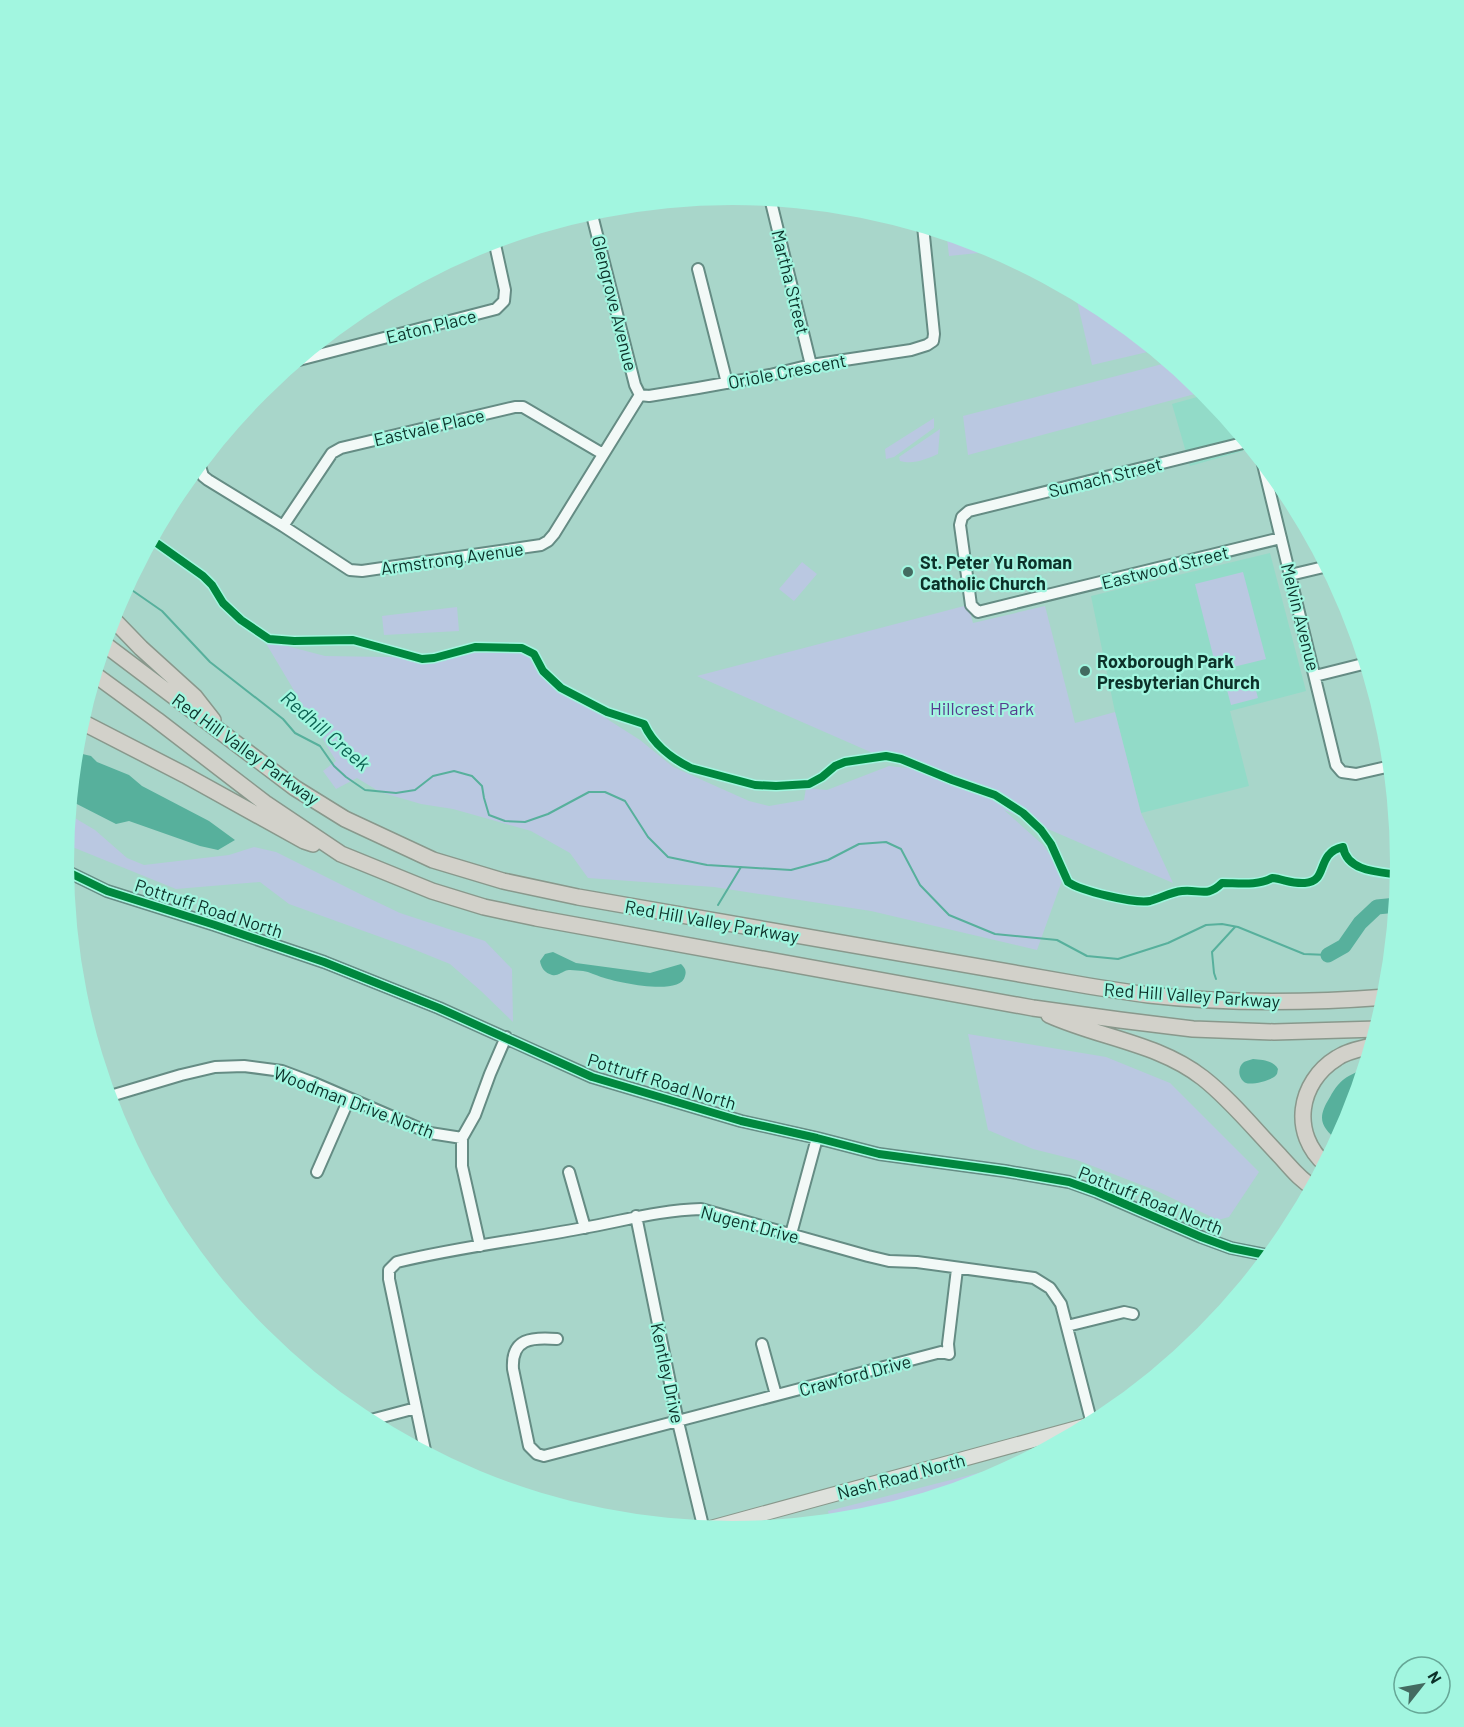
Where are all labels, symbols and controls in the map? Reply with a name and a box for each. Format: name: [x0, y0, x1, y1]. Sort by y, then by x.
street label: Martha Street: [767, 227, 815, 337]
street label: Glengrove Avenue: [588, 233, 642, 373]
street label: Eaton Place: [384, 304, 478, 348]
street label: Oriole Crescent: [726, 349, 848, 393]
street label: Eastvale Place: [371, 404, 487, 450]
street label: Sumach Street: [1046, 452, 1164, 502]
street label: Armstrong Avenue: [379, 537, 525, 579]
street label: Eastwood Street: [1099, 541, 1231, 593]
place label: St. Peter Yu Roman Catholic Church: [920, 551, 1072, 594]
street label: Melvin Avenue: [1277, 561, 1325, 673]
marker: St. Peter Yu Roman Catholic Church: [901, 565, 915, 579]
place label: Roxborough Park Presbyterian Church: [1097, 650, 1260, 693]
marker: Roxborough Park Presbyterian Church: [1078, 664, 1092, 678]
water label: Redhill Creek: [277, 685, 376, 775]
street label: Red Hill Valley Parkway: [168, 688, 324, 810]
park label: Hillcrest Park: [930, 697, 1034, 719]
street label: Pottruff Road North: [132, 874, 286, 942]
street label: Red Hill Valley Parkway: [623, 895, 801, 947]
street label: Red Hill Valley Parkway: [1103, 978, 1281, 1012]
street label: Pottruff Road North: [585, 1048, 739, 1114]
street label: Woodman Drive North: [270, 1061, 438, 1143]
street label: Pottruff Road North: [1075, 1161, 1227, 1239]
street label: Nugent Drive: [698, 1200, 802, 1248]
street label: Kentley Drive: [647, 1321, 689, 1425]
street label: Crawford Drive: [797, 1350, 913, 1400]
street label: Nash Road North: [835, 1448, 967, 1504]
north arrow: [1392, 1655, 1452, 1715]
text: N: [1424, 1668, 1446, 1686]

